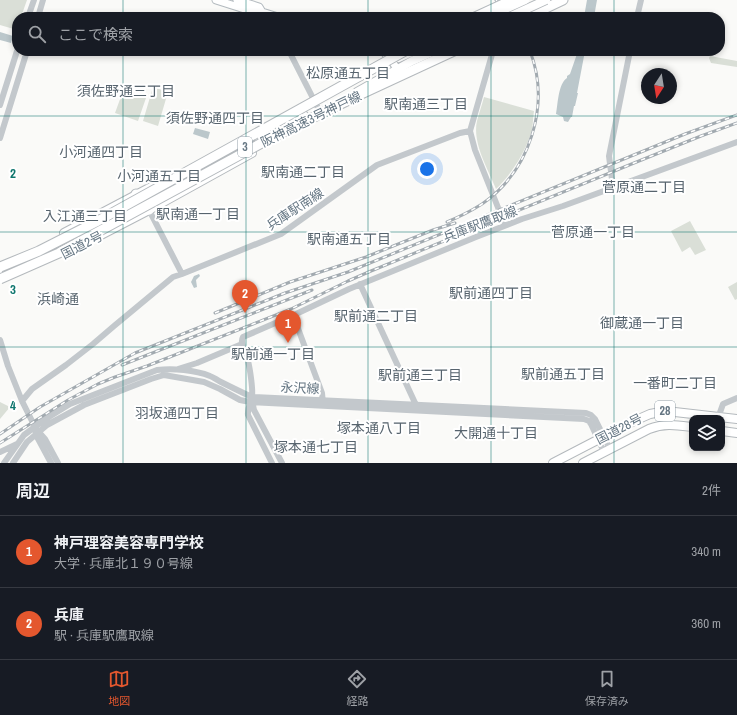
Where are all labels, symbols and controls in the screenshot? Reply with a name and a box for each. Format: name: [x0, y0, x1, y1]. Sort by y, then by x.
search box: [12, 12, 725, 56]
icon: search: [26, 23, 48, 45]
text: ここで検索: [58, 24, 133, 45]
district label: 松原通五丁目: [306, 64, 390, 82]
north arrow: [641, 68, 677, 104]
district label: 須佐野通三丁目: [77, 82, 175, 100]
street label: 阪神高速3号神戸線: [258, 87, 364, 151]
district label: 駅南通三丁目: [384, 95, 468, 113]
district label: 須佐野通四丁目: [166, 109, 264, 127]
road number: 3: [238, 137, 252, 157]
district label: 小河通四丁目: [59, 143, 143, 161]
your location: [417, 159, 437, 179]
district label: 駅南通二丁目: [261, 163, 345, 181]
text: 2: [10, 165, 16, 182]
district label: 小河通五丁目: [117, 167, 201, 185]
district label: 菅原通二丁目: [602, 178, 686, 196]
street label: 兵庫駅南線: [263, 184, 327, 234]
street label: 兵庫駅鷹取線: [441, 202, 519, 246]
district label: 駅南通一丁目: [156, 205, 240, 223]
district label: 入江通三丁目: [43, 207, 127, 225]
district label: 菅原通一丁目: [551, 223, 635, 241]
street label: 国道2号: [58, 227, 106, 263]
district label: 駅南通五丁目: [307, 230, 391, 248]
pin: 2: [232, 280, 258, 313]
text: 3: [10, 281, 16, 298]
district label: 駅前通四丁目: [449, 284, 533, 302]
district label: 浜崎通: [37, 290, 79, 308]
district label: 駅前通二丁目: [334, 307, 418, 325]
pin: 1: [275, 310, 301, 343]
district label: 御蔵通一丁目: [600, 314, 684, 332]
district label: 駅前通一丁目: [231, 345, 315, 363]
district label: 駅前通五丁目: [521, 365, 605, 383]
district label: 駅前通三丁目: [378, 366, 462, 384]
district label: 一番町二丁目: [633, 374, 717, 392]
street label: 永沢線: [280, 378, 320, 398]
text: 4: [10, 397, 16, 414]
road number: 28: [655, 401, 675, 421]
district label: 羽坂通四丁目: [135, 404, 219, 422]
street label: 国道28号: [592, 410, 646, 448]
map controls: [689, 415, 725, 451]
button: layers: [689, 415, 725, 451]
district label: 塚本通八丁目: [337, 419, 421, 437]
district label: 大開通十丁目: [454, 424, 538, 442]
district label: 塚本通七丁目: [274, 438, 358, 456]
text: 周辺: [16, 479, 50, 502]
text: 2件: [702, 482, 721, 499]
text: 神戸理容美容専門学校: [54, 532, 204, 553]
text: 1: [26, 543, 32, 560]
text: 340 m: [691, 543, 721, 560]
text: 大学 · 兵庫北１９０号線: [54, 555, 193, 572]
text: 兵庫: [54, 604, 84, 625]
text: 2: [26, 615, 32, 632]
text: 360 m: [691, 615, 721, 632]
text: 駅 · 兵庫駅鷹取線: [54, 627, 154, 644]
tab: 地図: [108, 668, 130, 708]
tab: 経路: [346, 668, 368, 708]
tab: 保存済み: [585, 668, 629, 708]

